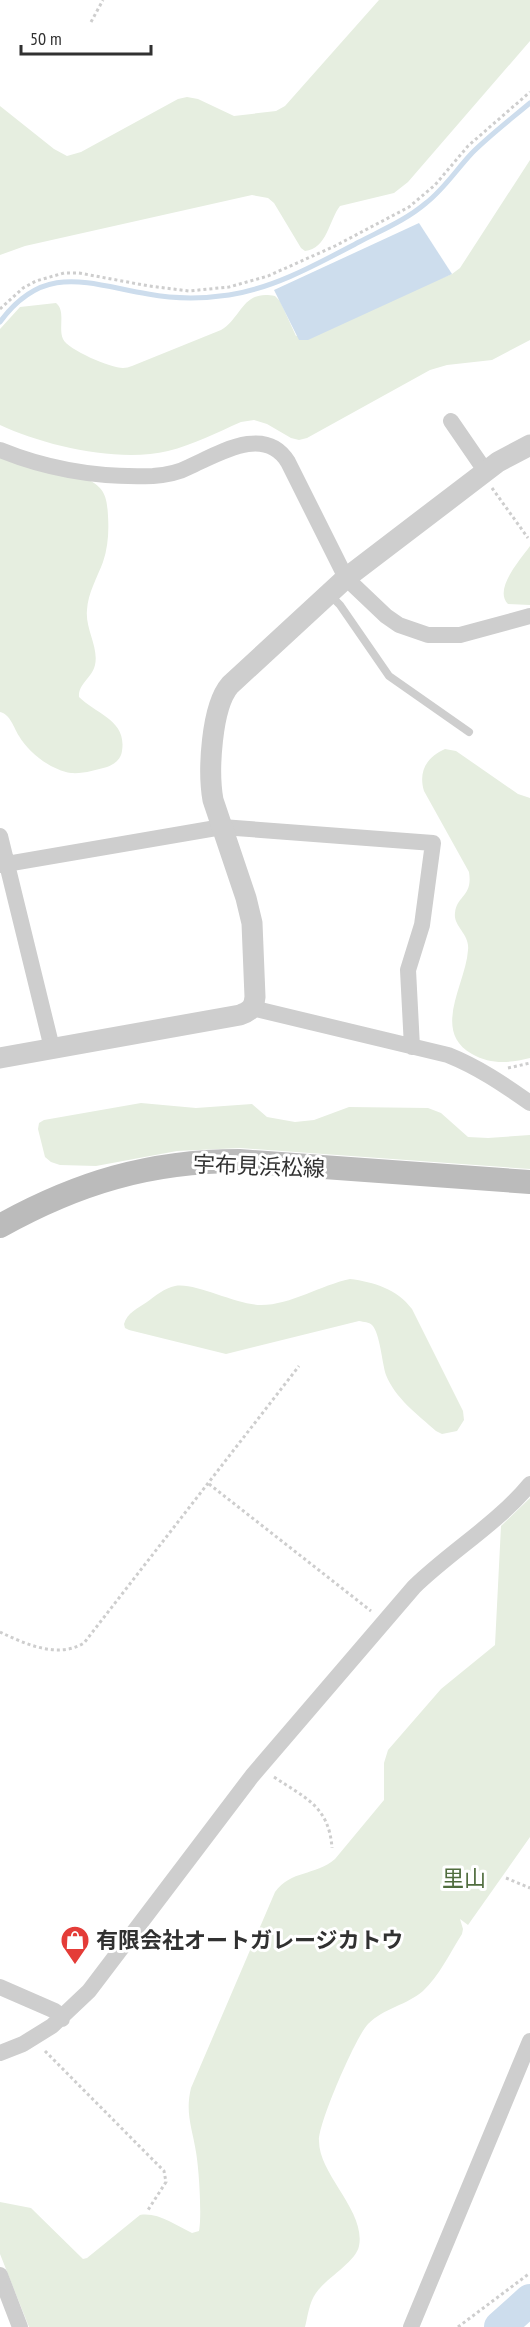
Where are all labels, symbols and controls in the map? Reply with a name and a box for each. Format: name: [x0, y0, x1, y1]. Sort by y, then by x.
scale bar: [21, 18, 152, 56]
text: 50 m: [30, 27, 62, 50]
street label: 宇布見浜松線: [193, 1150, 325, 1182]
park label: 里山: [442, 1864, 486, 1892]
shop icon: 有限会社オートガレージカトウ: [59, 1924, 91, 1966]
place label: 有限会社オートガレージカトウ: [96, 1926, 404, 1954]

